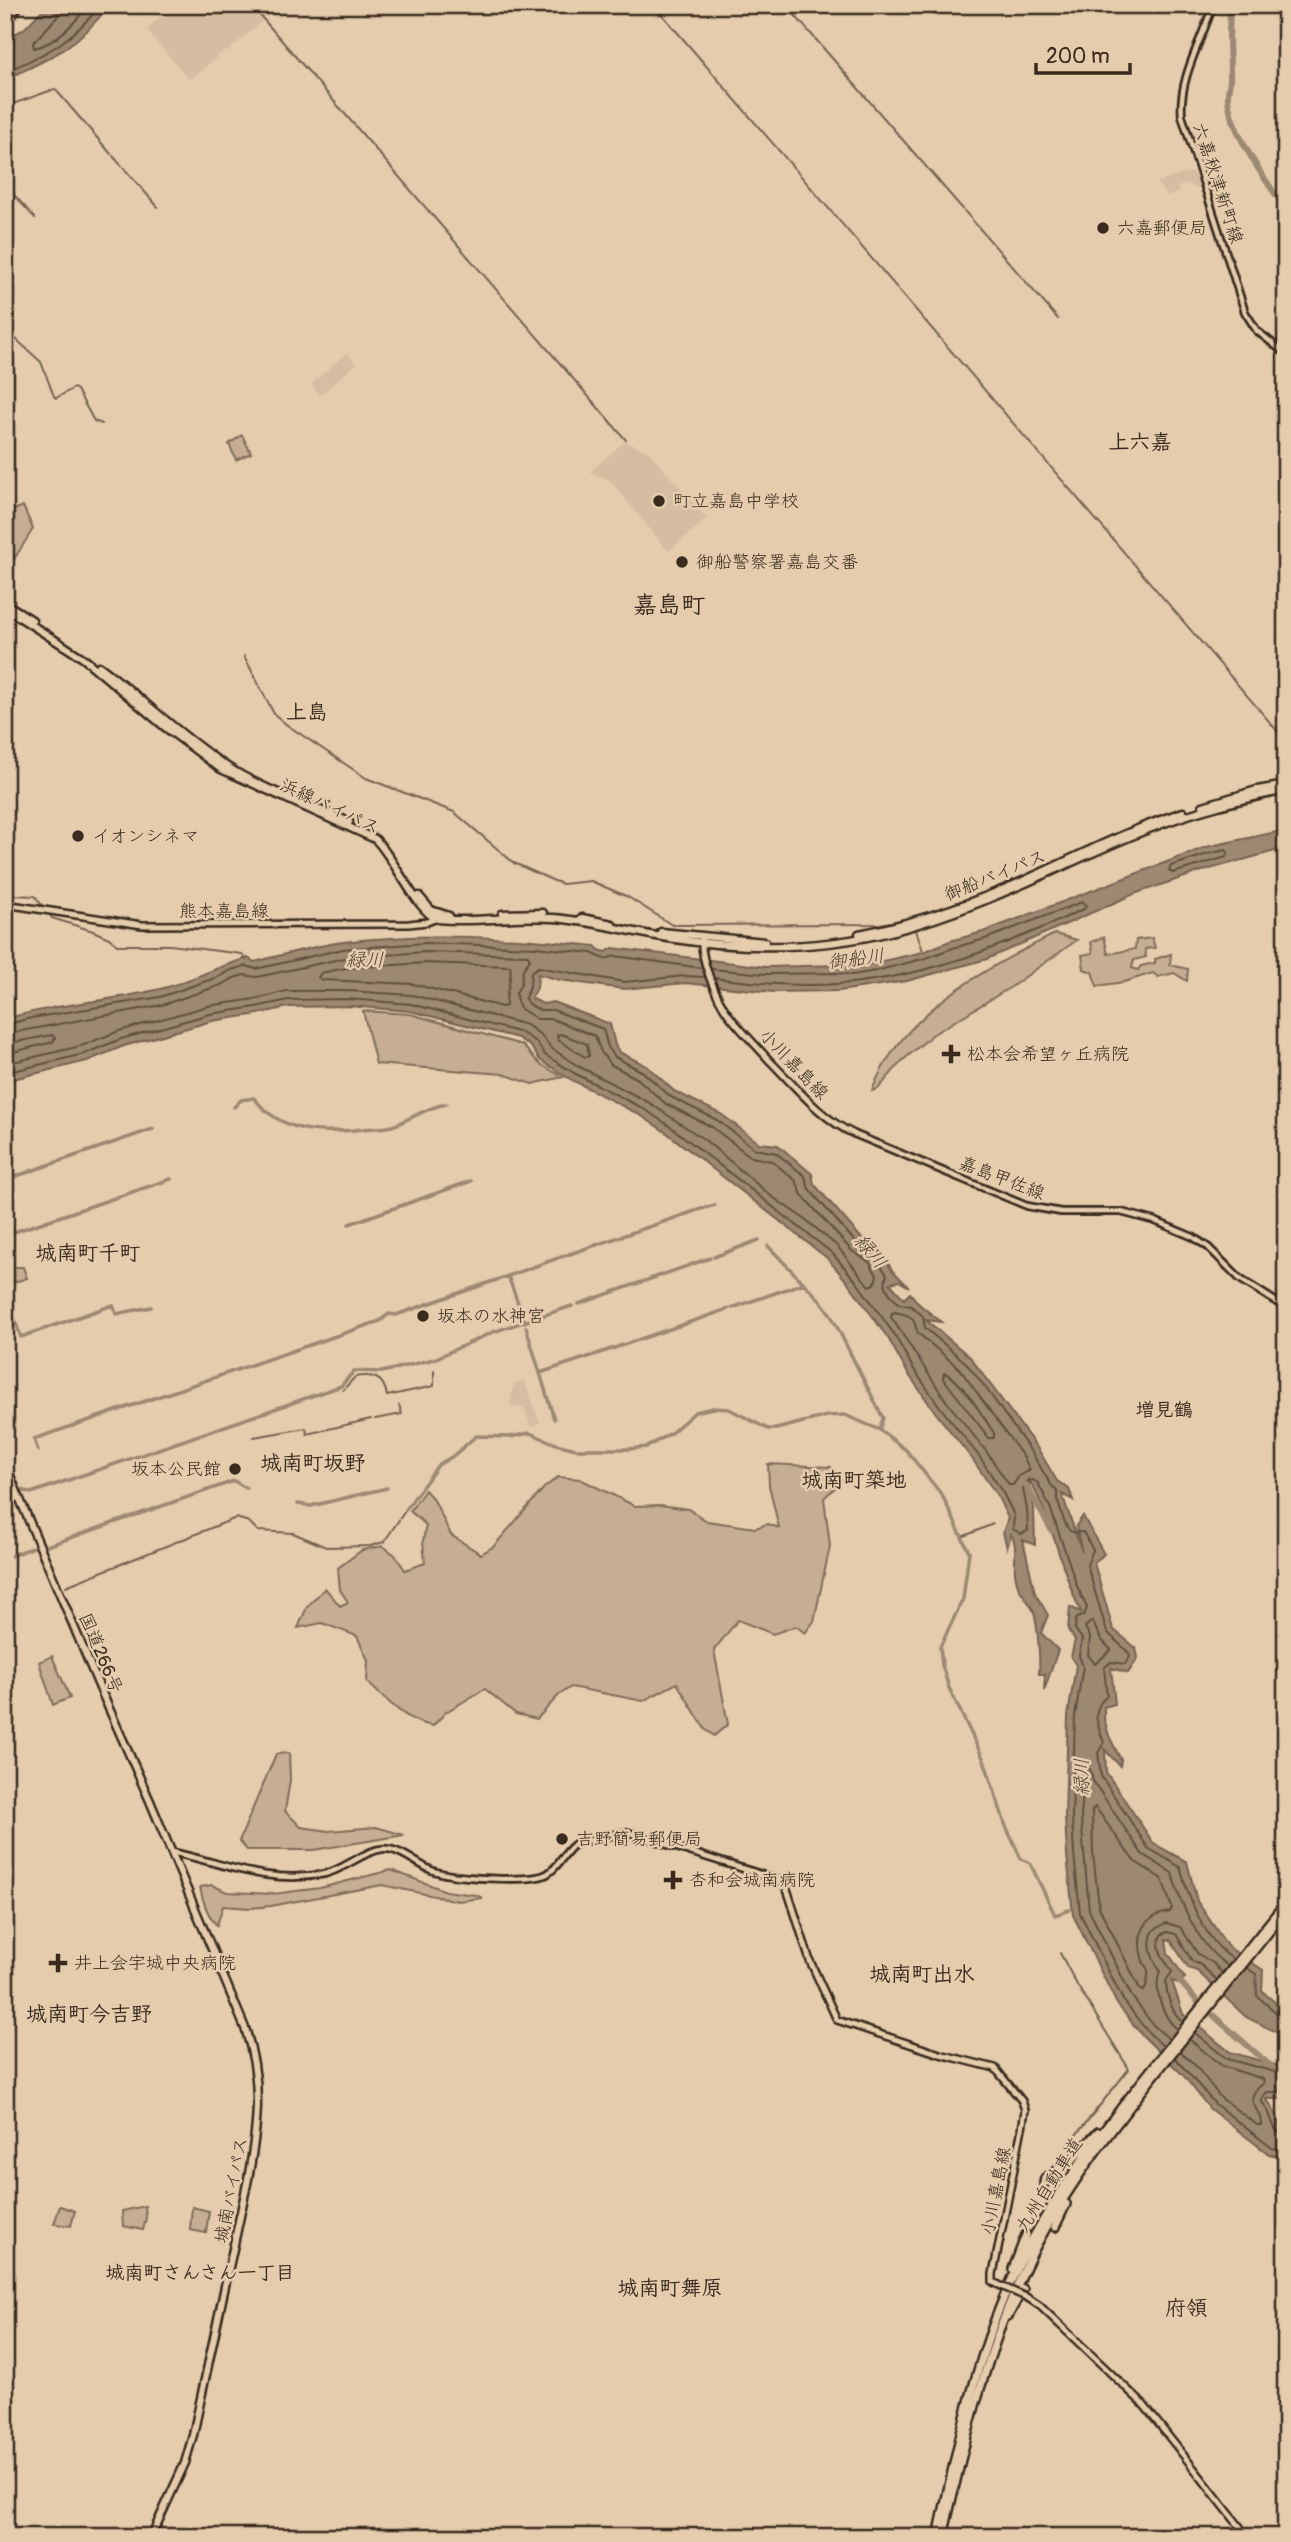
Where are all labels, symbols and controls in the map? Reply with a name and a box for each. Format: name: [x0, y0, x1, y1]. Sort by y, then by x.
scale bar: [1036, 32, 1130, 76]
text: 200 m: [1046, 43, 1110, 70]
street label: 六嘉秋津新町線: [1187, 120, 1248, 247]
place label: 六嘉郵便局: [1117, 217, 1207, 240]
marker: 六嘉郵便局: [1095, 220, 1111, 236]
district label: 上六嘉: [1109, 429, 1172, 456]
place label: 町立嘉島中学校: [673, 490, 799, 513]
marker: 町立嘉島中学校: [651, 493, 667, 509]
place label: 御船警察署嘉島交番: [696, 551, 858, 574]
marker: 御船警察署嘉島交番: [674, 554, 690, 570]
district label: 嘉島町: [633, 591, 705, 620]
district label: 上島: [286, 699, 328, 726]
street label: 浜線バイパス: [276, 773, 383, 840]
place label: イオンシネマ: [92, 825, 199, 848]
marker: イオンシネマ: [70, 828, 86, 844]
street label: 御船バイパス: [941, 845, 1049, 906]
street label: 熊本嘉島線: [179, 900, 269, 923]
water label: 御船川: [826, 944, 886, 974]
water label: 緑川: [346, 948, 384, 972]
street label: 小川嘉島線: [754, 1024, 833, 1105]
place label: 松本会希望ヶ丘病院: [967, 1043, 1129, 1066]
marker: 松本会希望ヶ丘病院: [941, 1044, 961, 1064]
street label: 嘉島甲佐線: [956, 1152, 1048, 1205]
water label: 緑川: [849, 1229, 892, 1274]
district label: 城南町千町: [36, 1240, 141, 1267]
place label: 坂本の水神宮: [437, 1305, 545, 1328]
marker: 坂本の水神宮: [415, 1308, 431, 1324]
district label: 増見鶴: [1135, 1398, 1193, 1422]
district label: 城南町坂野: [261, 1450, 366, 1477]
place label: 坂本公民館: [131, 1458, 221, 1481]
marker: 坂本公民館: [227, 1461, 243, 1477]
district label: 城南町築地: [802, 1467, 907, 1494]
street label: 国道266号: [73, 1610, 128, 1697]
water label: 緑川: [1070, 1758, 1094, 1796]
place label: 吉野簡易郵便局: [576, 1828, 702, 1851]
marker: 吉野簡易郵便局: [554, 1831, 570, 1847]
place label: 杏和会城南病院: [689, 1869, 815, 1892]
marker: 杏和会城南病院: [663, 1870, 683, 1890]
place label: 井上会宇城中央病院: [74, 1952, 236, 1975]
marker: 井上会宇城中央病院: [48, 1953, 68, 1973]
district label: 城南町出水: [870, 1961, 975, 1988]
district label: 城南町今吉野: [26, 2001, 152, 2028]
street label: 九州自動車道: [1011, 2133, 1088, 2237]
street label: 城南バイパス: [210, 2135, 253, 2245]
street label: 小川嘉島線: [977, 2145, 1016, 2237]
district label: 城南町さんさん一丁目: [105, 2261, 295, 2285]
district label: 城南町舞原: [618, 2275, 723, 2302]
district label: 府領: [1165, 2295, 1207, 2322]

